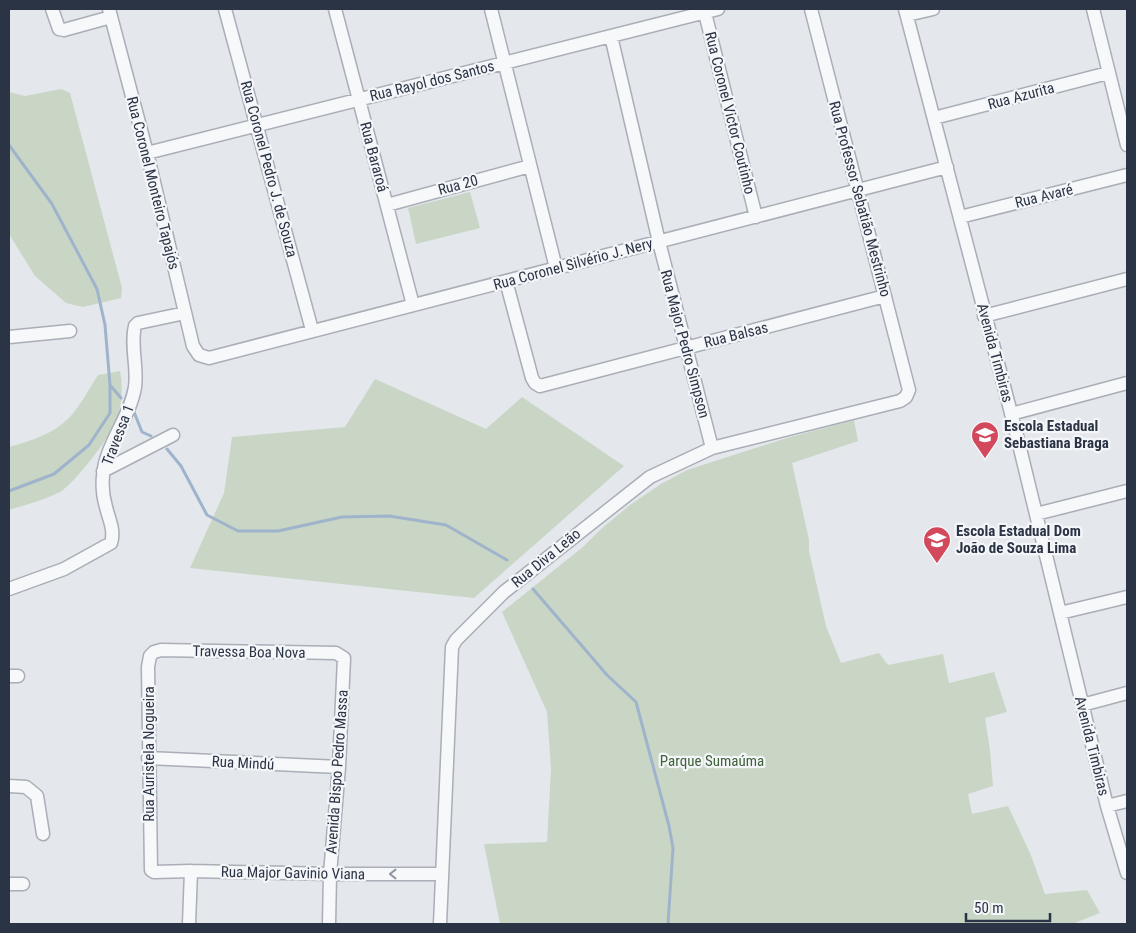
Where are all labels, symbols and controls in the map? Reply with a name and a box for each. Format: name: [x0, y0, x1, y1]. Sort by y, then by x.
street label: Rua Coronel Victor Coutinho: [701, 30, 759, 196]
street label: Rua Rayol dos Santos: [368, 57, 496, 105]
street label: Rua Azurita: [986, 78, 1056, 114]
street label: Rua Coronel Pedro J. de Souza: [237, 79, 301, 259]
street label: Rua Coronel Monteiro Tapajós: [123, 95, 183, 272]
street label: Rua Professor Sebatião Mestrinho: [825, 99, 895, 299]
street label: Rua Bararoá: [356, 120, 392, 194]
street label: Rua 20: [436, 171, 480, 199]
street label: Rua Avaré: [1013, 180, 1075, 212]
street label: Rua Coronel Silvério J. Nery: [491, 234, 655, 294]
street label: Rua Major Pedro Simpson: [657, 268, 713, 420]
street label: Avenida Timbiras: [973, 301, 1017, 405]
street label: Rua Balsas: [702, 318, 770, 352]
street label: Travessa 1: [98, 402, 138, 468]
place label: Escola Estadual Sebastiana Braga: [1004, 417, 1109, 452]
school or university icon: Escola Estadual Sebastiana Braga: [970, 420, 1000, 459]
place label: Escola Estadual Dom João de Souza Lima: [956, 522, 1081, 557]
street label: Rua Diva Leão: [508, 525, 584, 591]
school or university icon: Escola Estadual Dom João de Souza Lima: [922, 525, 952, 564]
street label: Travessa Boa Nova: [192, 642, 306, 662]
street label: Rua Auristela Nogueira: [140, 686, 158, 822]
street label: Avenida Bispo Pedro Massa: [322, 689, 352, 855]
street label: Avenida Timbiras: [1071, 694, 1113, 798]
street label: Rua Mindú: [211, 752, 275, 774]
park label: Parque Sumaúma: [660, 752, 764, 770]
street label: Rua Major Gavinio Viana: [221, 863, 365, 883]
one-way arrow: [389, 869, 396, 879]
scale bar: [966, 890, 1050, 922]
text: 50 m: [974, 899, 1004, 917]

